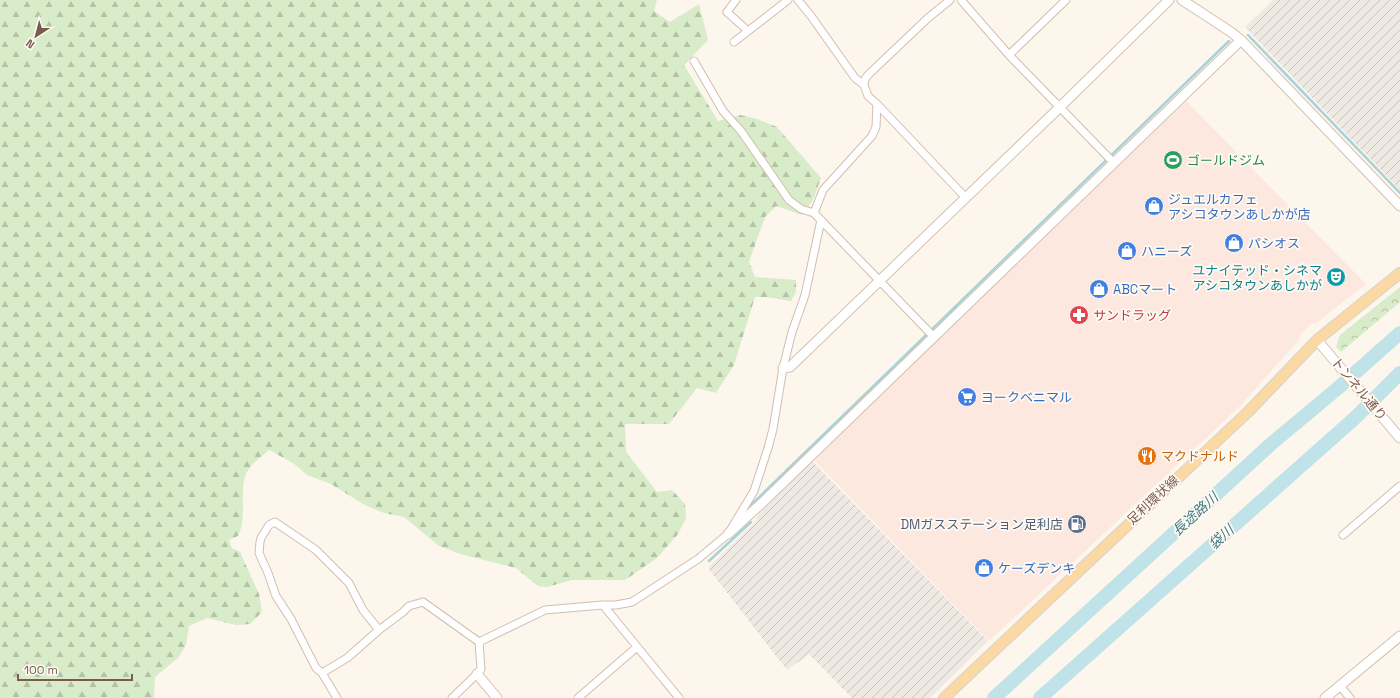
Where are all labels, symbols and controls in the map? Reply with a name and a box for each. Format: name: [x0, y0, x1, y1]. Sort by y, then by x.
north arrow: [16, 16, 56, 56]
text: N: [23, 36, 37, 52]
sports icon: ゴールドジム: [1162, 149, 1184, 171]
place label: ゴールドジム: [1187, 152, 1265, 169]
place label: ジュエルカフェ アシコタウンあしかが店: [1168, 191, 1310, 223]
shop icon: ジュエルカフェ アシコタウンあしかが店: [1143, 195, 1165, 217]
shop icon: パシオス: [1223, 232, 1245, 254]
place label: パシオス: [1248, 235, 1300, 252]
shop icon: ハニーズ: [1116, 240, 1138, 262]
place label: ハニーズ: [1141, 243, 1192, 260]
place label: ユナイテッド・シネマ アシコタウンあしかが: [1192, 262, 1322, 294]
theatre icon: ユナイテッド・シネマ アシコタウンあしかが: [1325, 266, 1347, 288]
shop icon: ABCマート: [1088, 278, 1110, 300]
place label: ABCマート: [1113, 281, 1177, 298]
pharmacy icon: サンドラッグ: [1068, 304, 1090, 326]
place label: サンドラッグ: [1093, 307, 1171, 324]
street label: トンネル通り: [1328, 354, 1390, 424]
supermarket icon: ヨークベニマル: [956, 386, 978, 408]
place label: ヨークベニマル: [981, 389, 1072, 406]
restaurant icon: マクドナルド: [1136, 445, 1158, 467]
place label: マクドナルド: [1161, 448, 1239, 465]
street label: 足利環状線: [1123, 472, 1183, 528]
water label: 長途路川: [1168, 487, 1223, 539]
fuel station icon: DMガスステーション足利店: [1066, 513, 1088, 535]
place label: DMガスステーション足利店: [900, 516, 1063, 533]
water label: 袋川: [1205, 520, 1239, 553]
shop icon: ケーズデンキ: [973, 557, 995, 579]
place label: ケーズデンキ: [998, 560, 1075, 577]
scale bar: [18, 656, 132, 682]
text: 100 m: [24, 662, 58, 678]

